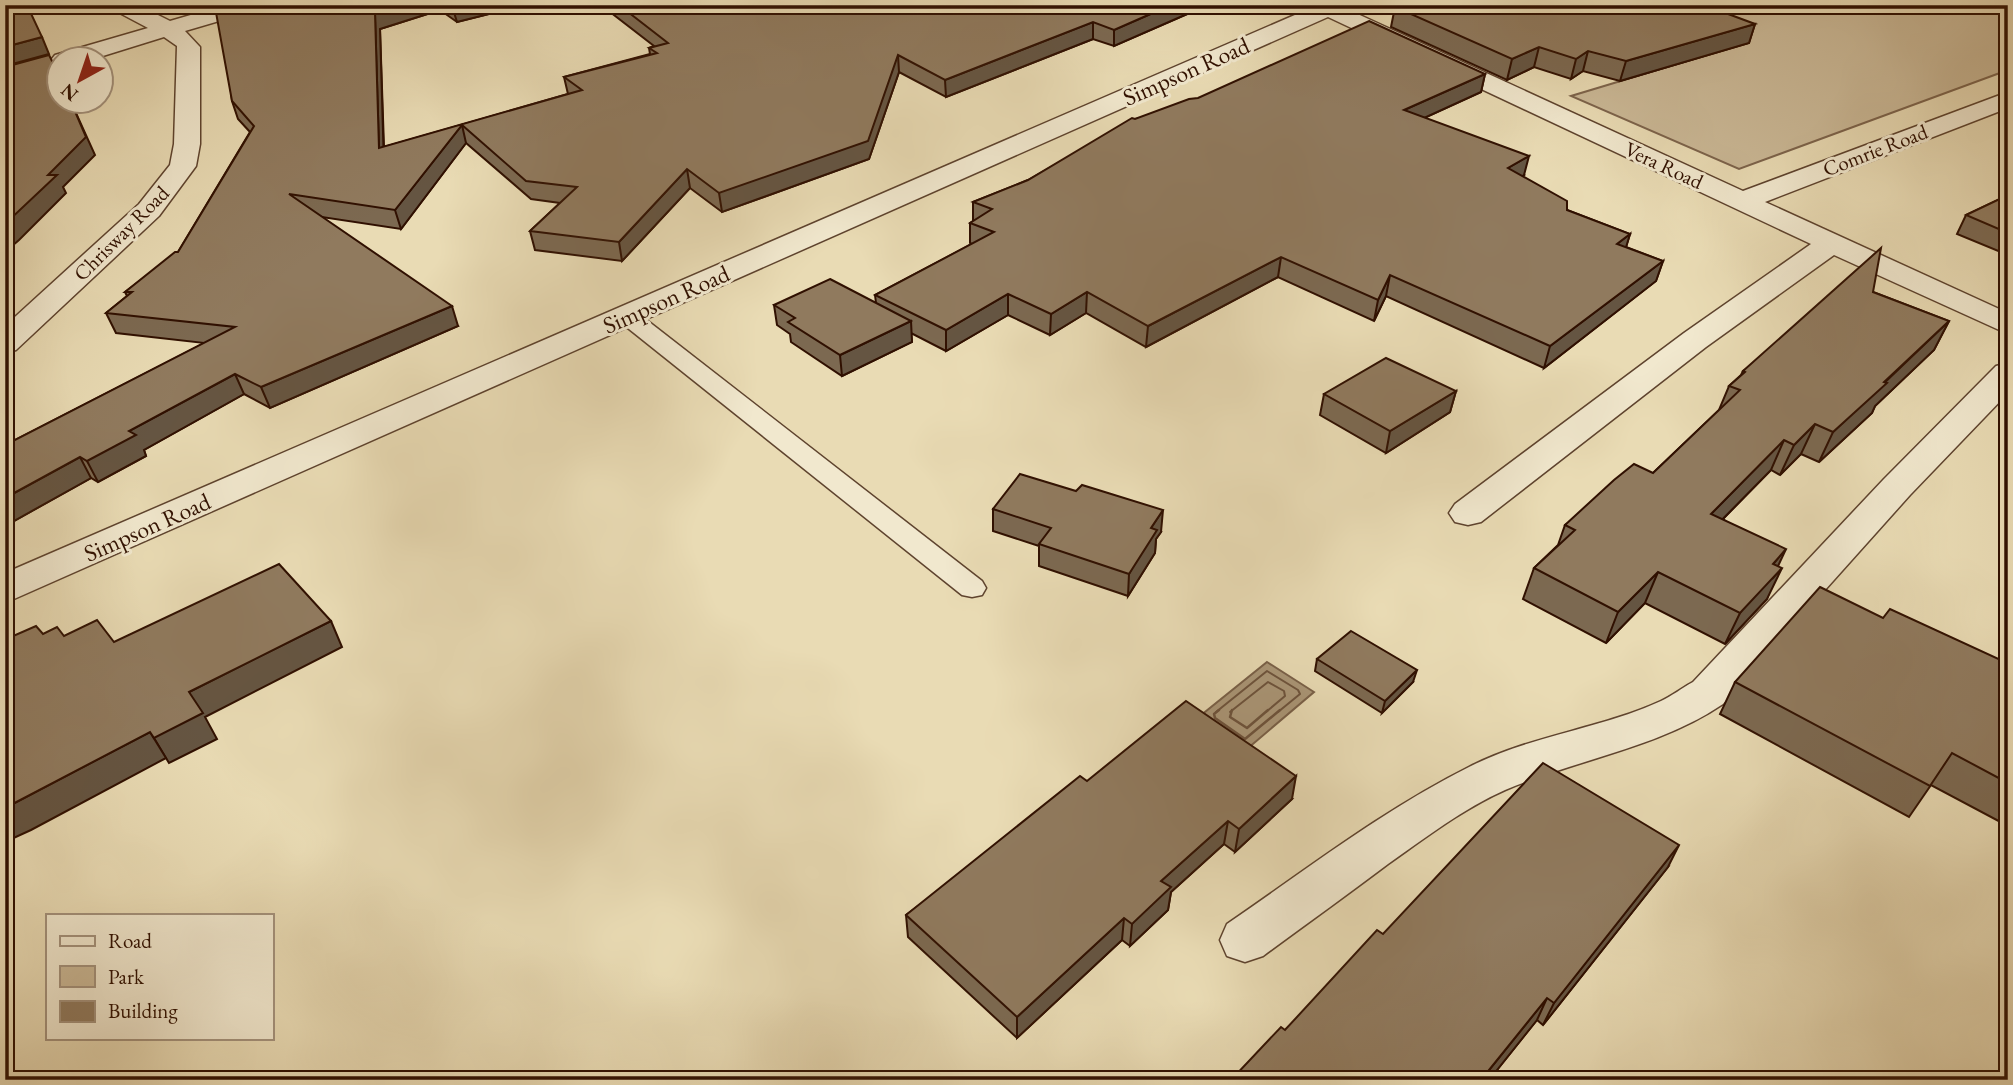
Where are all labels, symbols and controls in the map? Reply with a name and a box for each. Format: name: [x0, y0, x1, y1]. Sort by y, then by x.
street label: Simpson Road: [1118, 29, 1255, 113]
north arrow: [46, 46, 116, 116]
text: N: [55, 78, 83, 107]
street label: Comrie Road: [1819, 118, 1932, 182]
street label: Vera Road: [1620, 135, 1708, 195]
street label: Chrisway Road: [68, 179, 175, 286]
street label: Simpson Road: [598, 257, 735, 341]
street label: Simpson Road: [79, 485, 216, 569]
legend: [46, 914, 273, 1040]
text: Road: [108, 927, 152, 954]
text: Park: [108, 963, 145, 990]
text: Building: [108, 997, 178, 1024]

